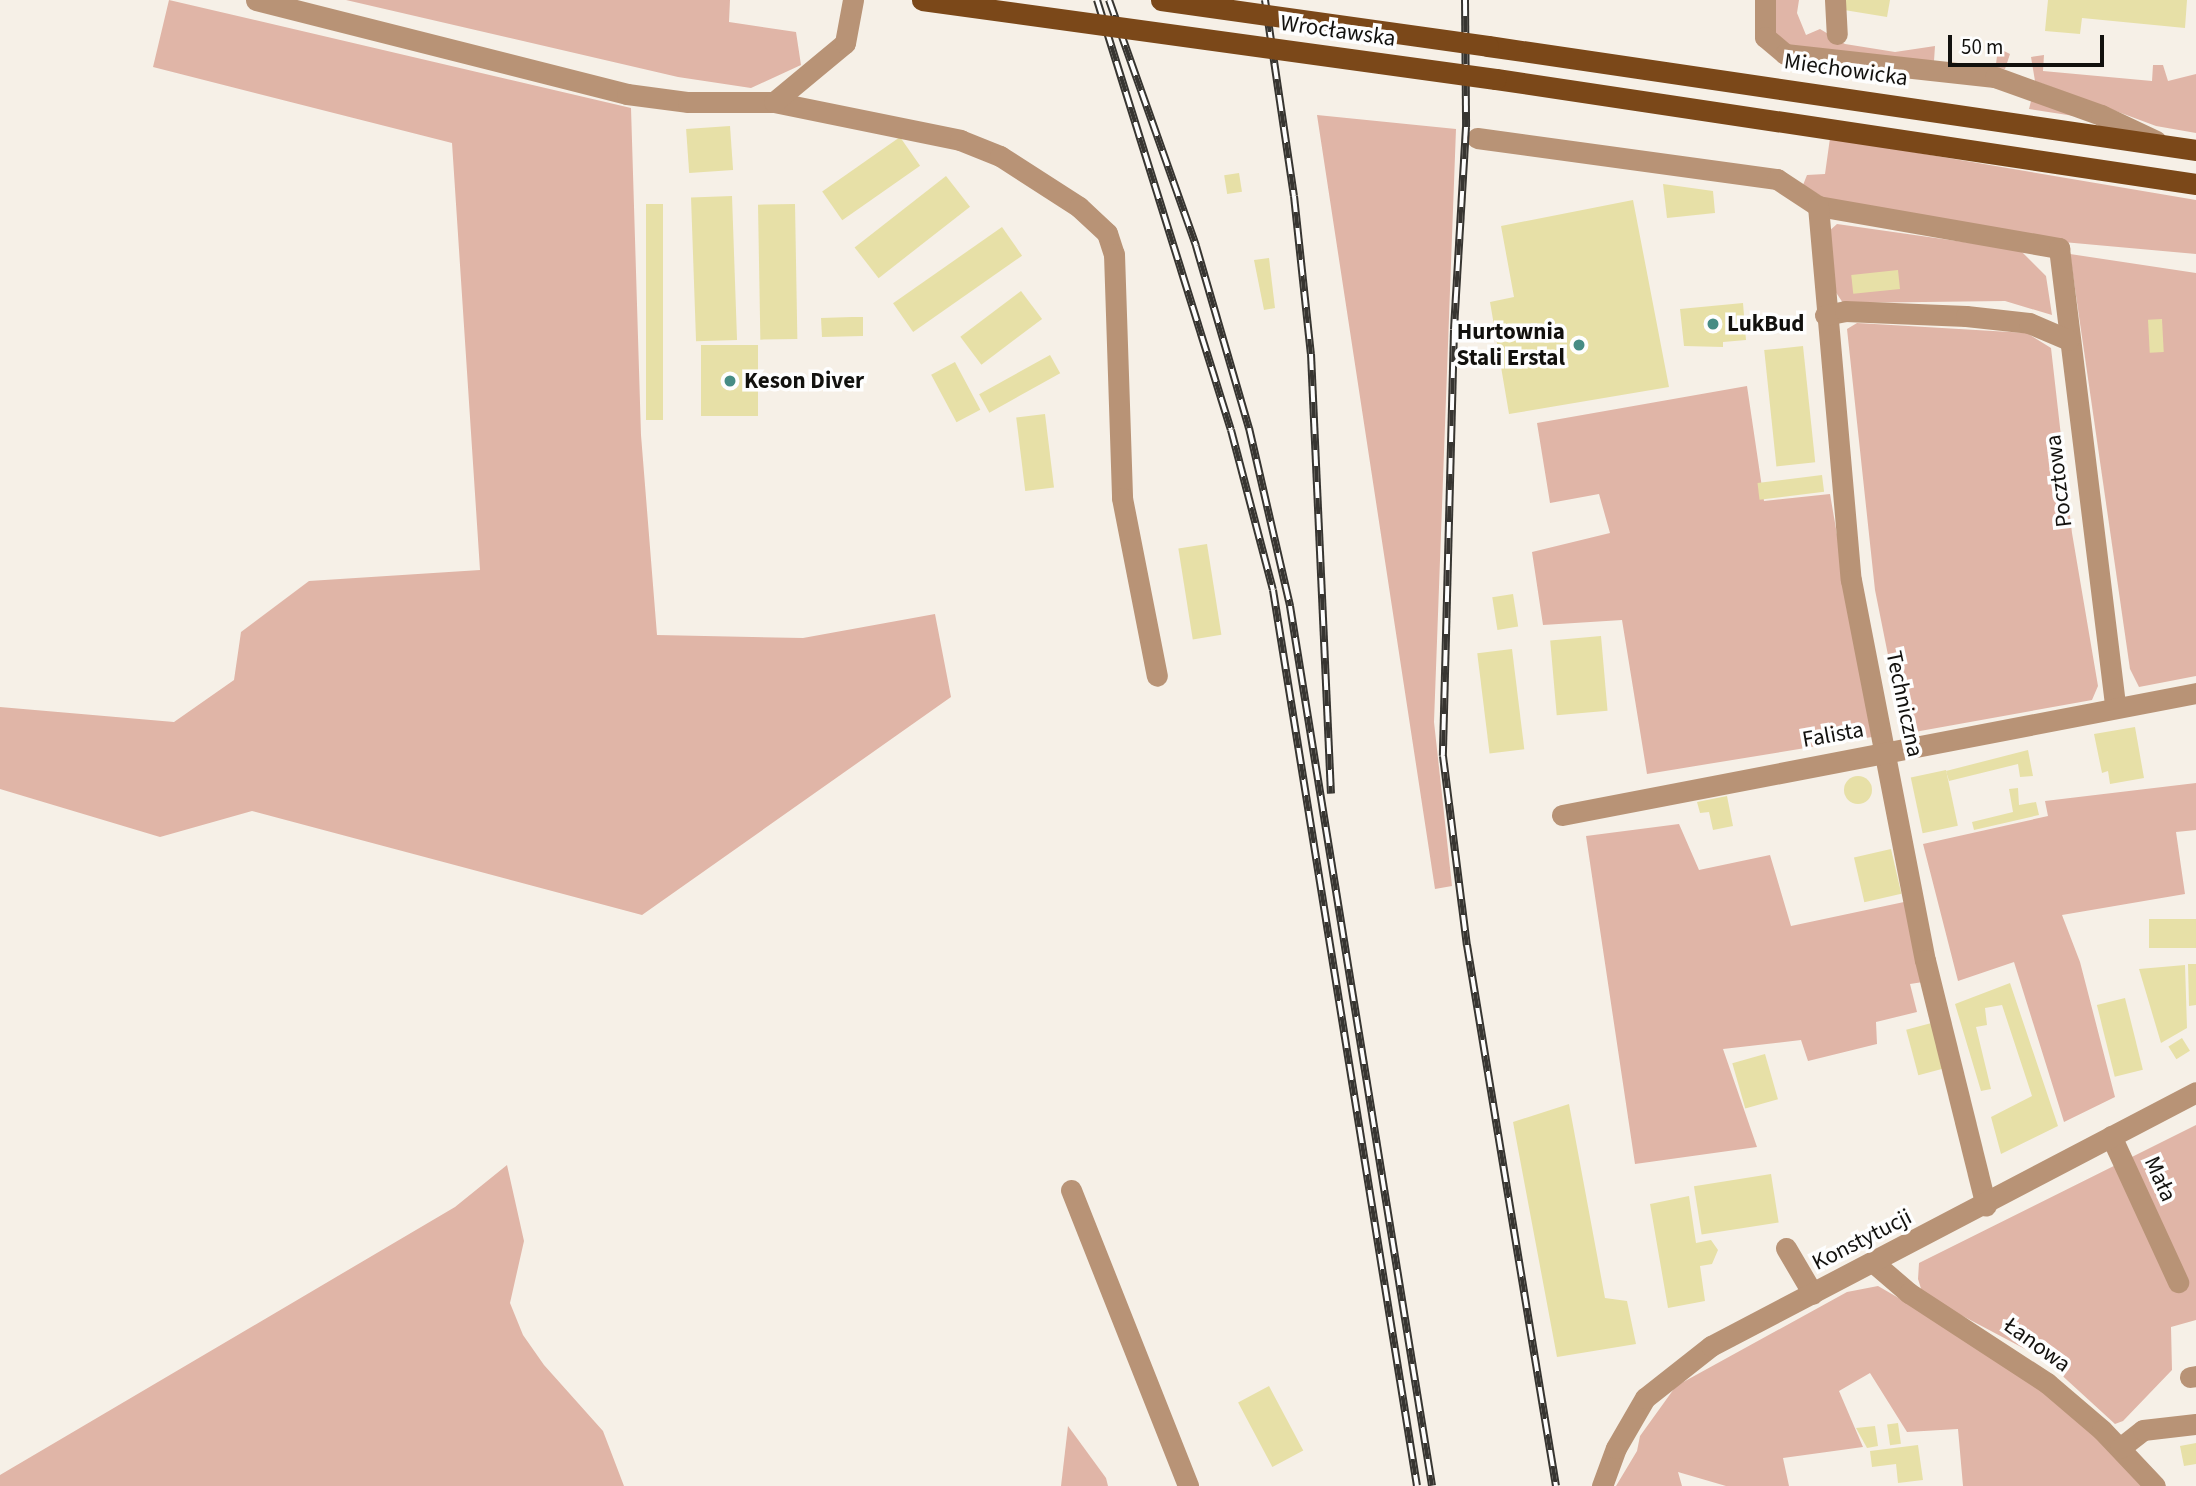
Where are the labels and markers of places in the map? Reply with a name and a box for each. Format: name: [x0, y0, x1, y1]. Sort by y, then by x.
place label: LukBud: [1727, 310, 1805, 338]
marker: LukBud: [1705, 316, 1721, 332]
place label: Hurtownia Stali Erstal: [1457, 318, 1565, 372]
marker: Hurtownia Stali Erstal: [1571, 337, 1587, 353]
place label: Keson Diver: [744, 367, 864, 395]
marker: Keson Diver: [722, 373, 738, 389]

